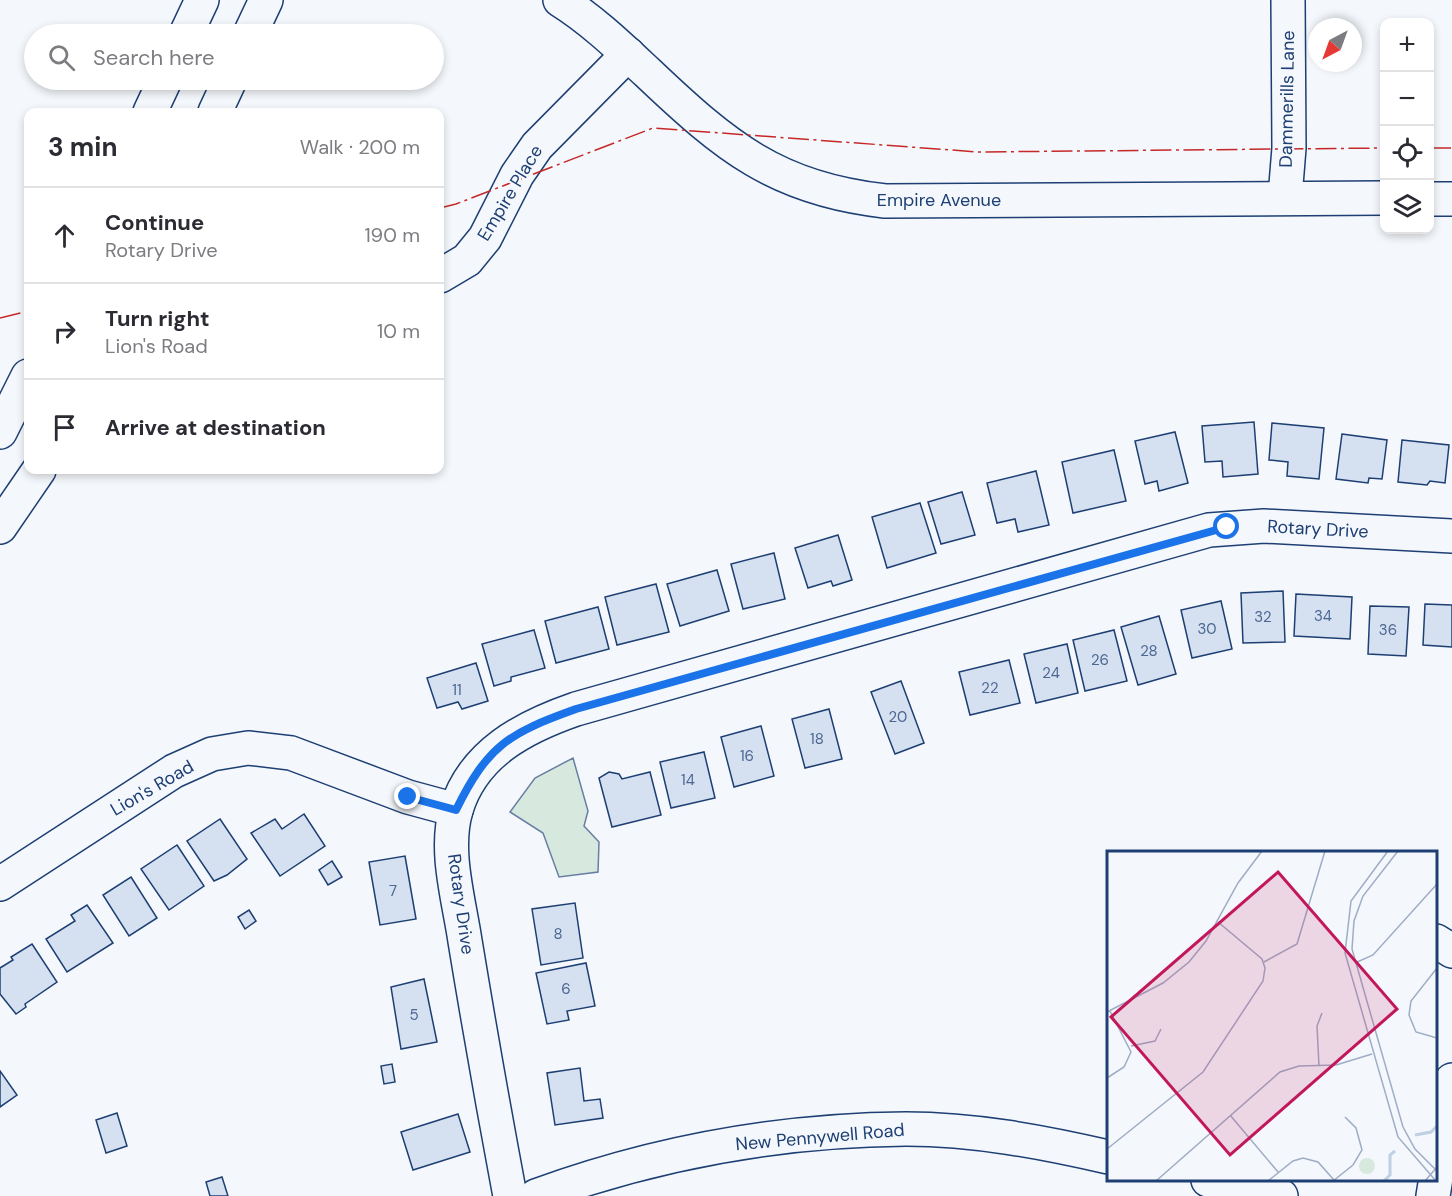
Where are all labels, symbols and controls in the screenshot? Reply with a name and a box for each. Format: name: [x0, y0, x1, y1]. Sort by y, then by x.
north arrow: [1308, 18, 1362, 72]
map controls: [1380, 18, 1434, 234]
button: +: [1380, 18, 1434, 72]
search box: [24, 24, 444, 90]
street label: Dammerills Lane: [1274, 30, 1300, 168]
icon: search: [45, 41, 78, 74]
text: Search here: [93, 43, 214, 72]
button: −: [1380, 72, 1434, 126]
button: locate: [1380, 126, 1434, 180]
text: 3 min: [48, 130, 117, 164]
text: Walk · 200 m: [300, 134, 420, 160]
street label: Empire Place: [472, 141, 548, 245]
button: layers: [1380, 180, 1434, 234]
street label: Empire Avenue: [877, 188, 1001, 212]
text: Continue: [105, 208, 204, 237]
icon: ahead: [48, 219, 81, 252]
text: 190 m: [364, 222, 420, 248]
text: Rotary Drive: [105, 237, 218, 263]
text: Turn right: [105, 304, 210, 333]
icon: right: [48, 315, 81, 348]
text: 10 m: [377, 318, 420, 344]
text: Lion's Road: [105, 333, 208, 359]
icon: arrive: [48, 411, 81, 444]
text: Arrive at destination: [105, 413, 326, 442]
route start: [1213, 513, 1239, 539]
street label: Rotary Drive: [1267, 514, 1369, 544]
house number: 34: [1314, 606, 1332, 626]
house number: 32: [1254, 607, 1272, 627]
house number: 30: [1197, 619, 1217, 639]
house number: 36: [1379, 620, 1397, 640]
house number: 28: [1140, 641, 1158, 661]
house number: 26: [1091, 650, 1109, 670]
house number: 24: [1042, 663, 1060, 683]
house number: 22: [981, 678, 999, 698]
house number: 11: [452, 680, 462, 700]
house number: 20: [889, 707, 907, 727]
house number: 18: [810, 729, 824, 749]
house number: 16: [740, 746, 754, 766]
street label: Lion's Road: [106, 754, 198, 822]
house number: 14: [681, 770, 695, 790]
route end: [394, 783, 420, 809]
inset map: [1107, 851, 1437, 1181]
street label: Rotary Drive: [442, 852, 480, 956]
house number: 7: [389, 881, 397, 901]
house number: 8: [553, 924, 563, 944]
house number: 6: [561, 979, 571, 999]
house number: 5: [409, 1005, 419, 1025]
street label: New Pennywell Road: [734, 1118, 906, 1156]

